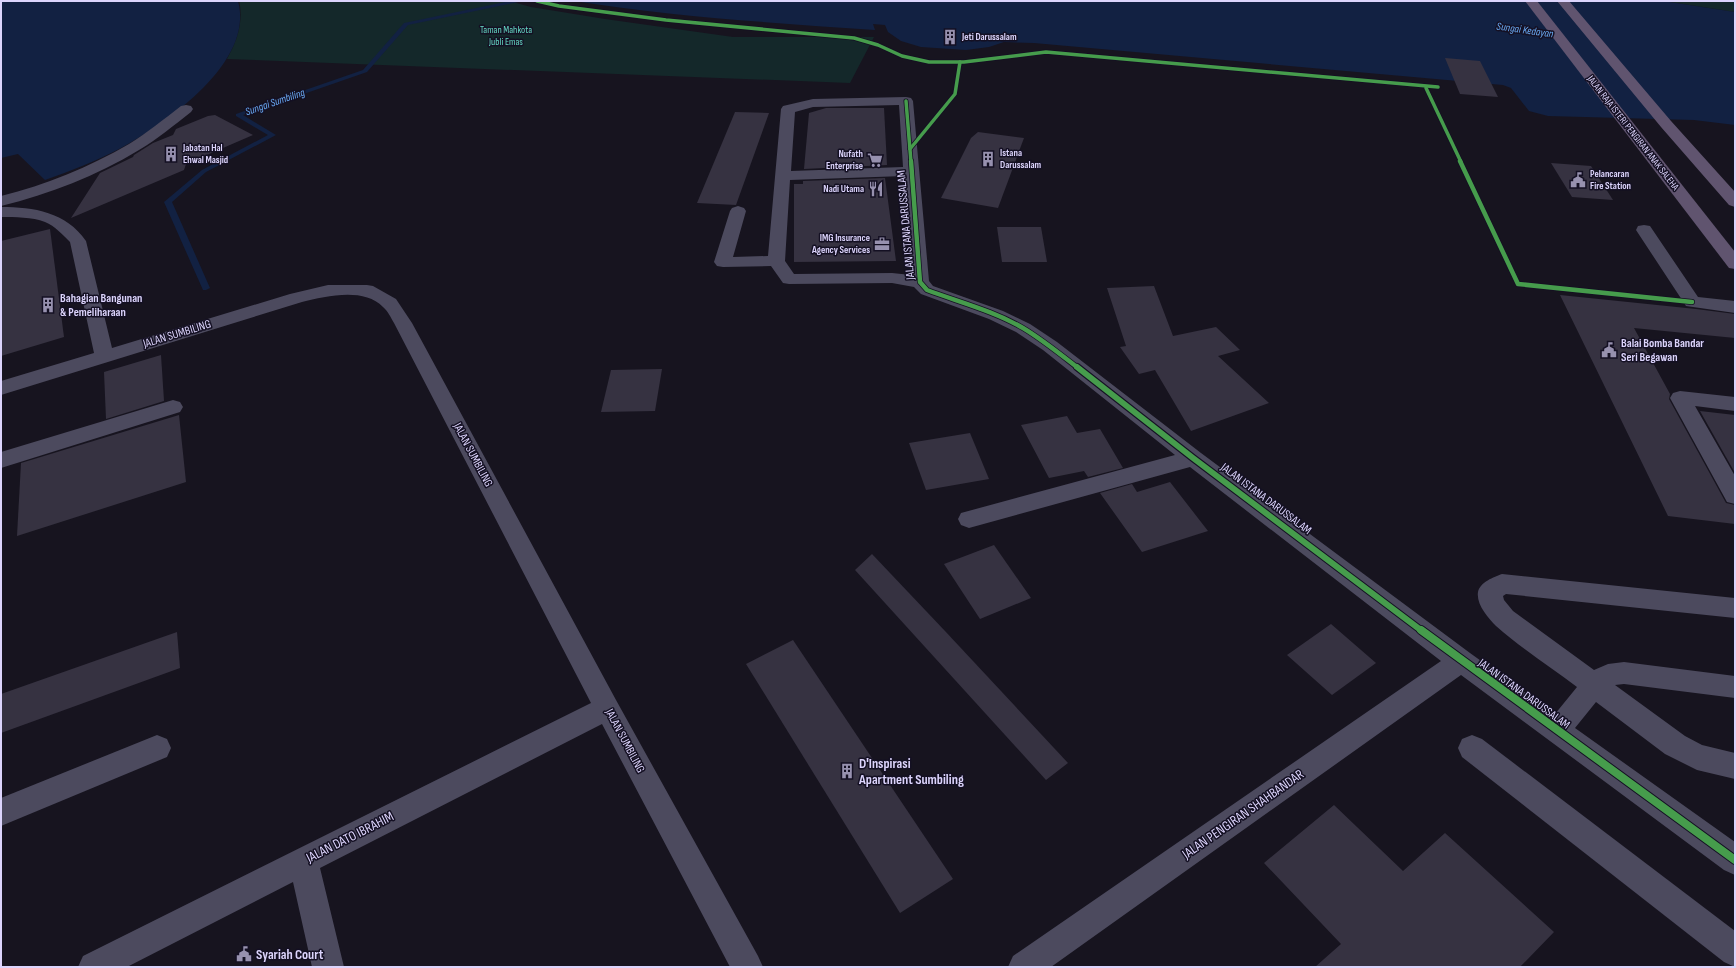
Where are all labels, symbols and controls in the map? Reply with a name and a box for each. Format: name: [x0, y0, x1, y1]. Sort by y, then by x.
water label: Sungai Kedayan: [1496, 20, 1555, 40]
park label: Taman Mahkota Jubli Emas: [480, 24, 532, 48]
building icon: Jeti Darussalam: [941, 28, 959, 46]
place label: Jeti Darussalam: [961, 31, 1017, 43]
street label: JALAN RAJA ISTERI PENGIRAN ANAK SALEHA: [1584, 73, 1682, 193]
water label: Sungai Sumbiling: [243, 86, 307, 118]
place label: Jabatan Hal Ehwal Masjid: [182, 142, 228, 166]
building icon: Jabatan Hal Ehwal Masjid: [162, 145, 180, 163]
place label: Istana Darussalam: [1000, 147, 1041, 171]
place label: Nufath Enterprise: [826, 148, 863, 172]
building icon: Istana Darussalam: [979, 150, 997, 168]
supermarket icon: Nufath Enterprise: [866, 151, 884, 169]
place label: Pelancaran Fire Station: [1590, 168, 1631, 192]
street label: JALAN ISTANA DARUSSALAM: [894, 170, 918, 281]
public building icon: Pelancaran Fire Station: [1569, 171, 1587, 189]
restaurant icon: Nadi Utama: [867, 180, 885, 198]
place label: Nadi Utama: [823, 183, 864, 195]
place label: IMG Insurance Agency Services: [811, 232, 870, 256]
office icon: IMG Insurance Agency Services: [873, 235, 891, 253]
place label: Bahagian Bangunan & Pemeliharaan: [60, 291, 142, 320]
building icon: Bahagian Bangunan & Pemeliharaan: [39, 296, 57, 314]
street label: JALAN SUMBILING: [140, 317, 213, 352]
place label: Balai Bomba Bandar Seri Begawan: [1621, 336, 1704, 365]
public building icon: Balai Bomba Bandar Seri Begawan: [1600, 341, 1618, 359]
street label: JALAN SUMBILING: [449, 420, 496, 490]
street label: JALAN ISTANA DARUSSALAM: [1217, 459, 1314, 538]
street label: JALAN ISTANA DARUSSALAM: [1474, 655, 1573, 732]
street label: JALAN SUMBILING: [601, 706, 648, 776]
place label: D'Inspirasi Apartment Sumbiling: [858, 755, 964, 788]
building icon: D'Inspirasi Apartment Sumbiling: [838, 762, 856, 780]
street label: JALAN PENGIRAN SHAHBANDAR: [1178, 765, 1308, 863]
street label: JALAN DATO IBRAHIM: [303, 808, 397, 867]
public building icon: Syariah Court: [235, 945, 253, 963]
place label: Syariah Court: [256, 946, 324, 963]

